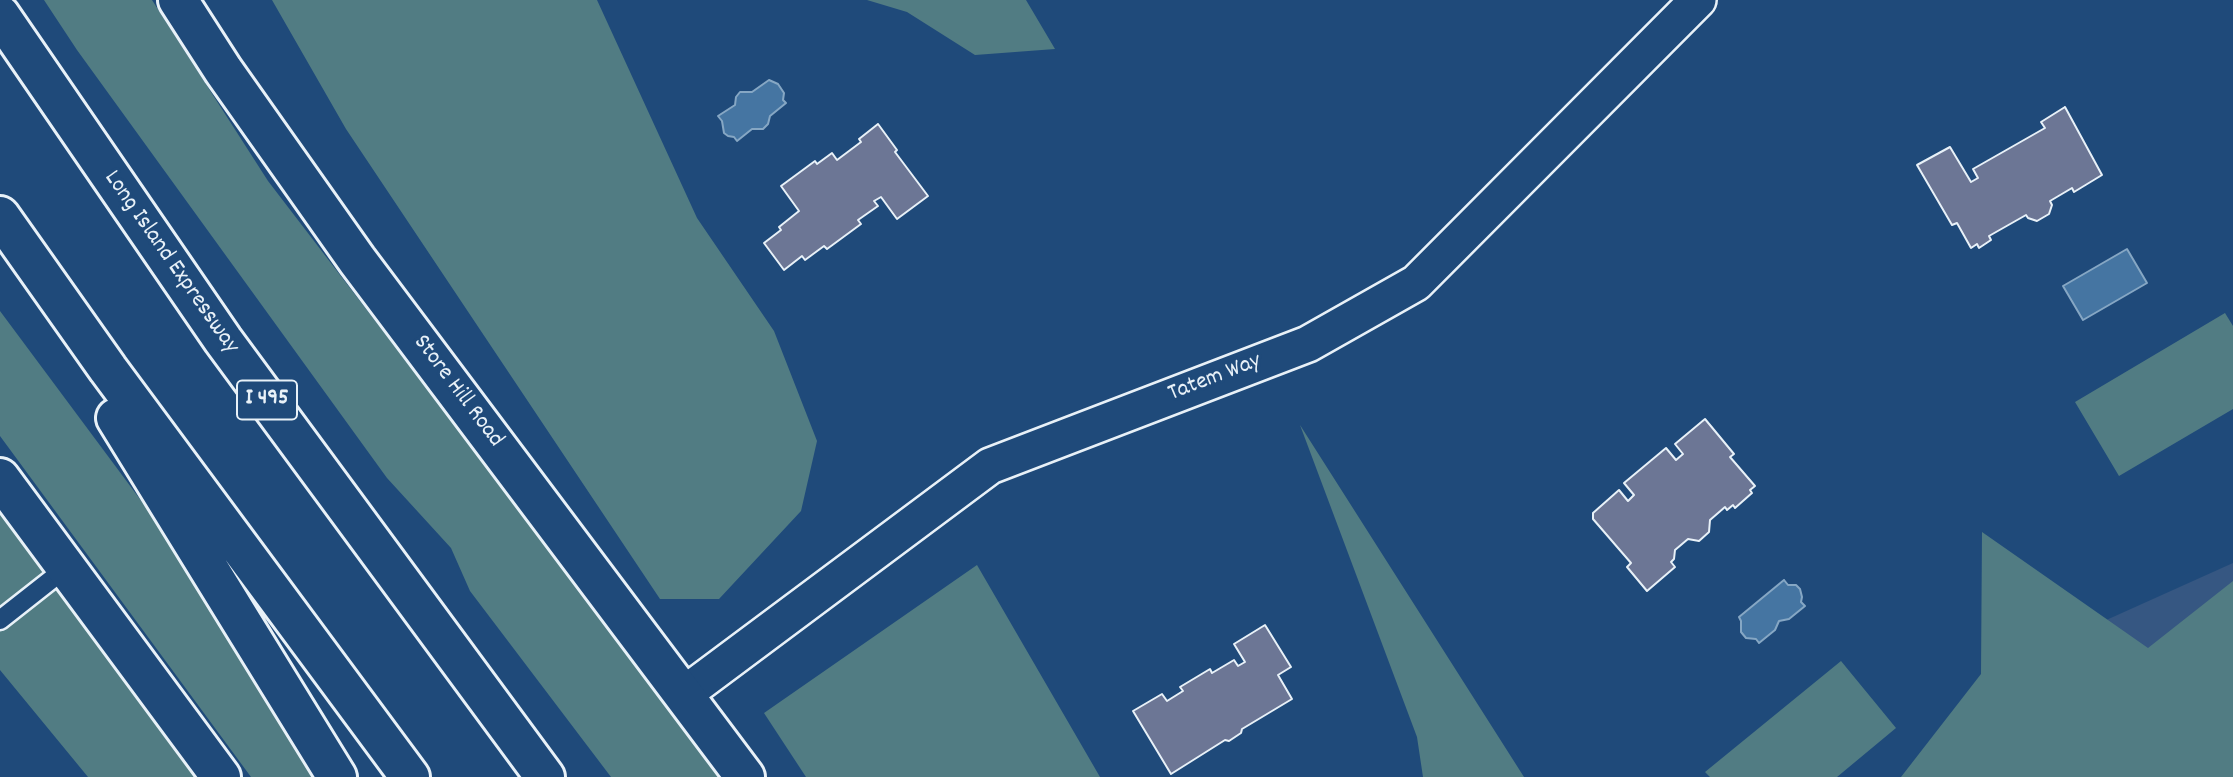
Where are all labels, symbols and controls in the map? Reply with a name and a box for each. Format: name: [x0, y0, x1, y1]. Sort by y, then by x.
street label: Long Island Expressway: [96, 166, 244, 360]
street label: Store Hill Road: [405, 330, 509, 454]
street label: Tatem Way: [1165, 348, 1265, 410]
road number: I 495: [237, 380, 297, 420]

